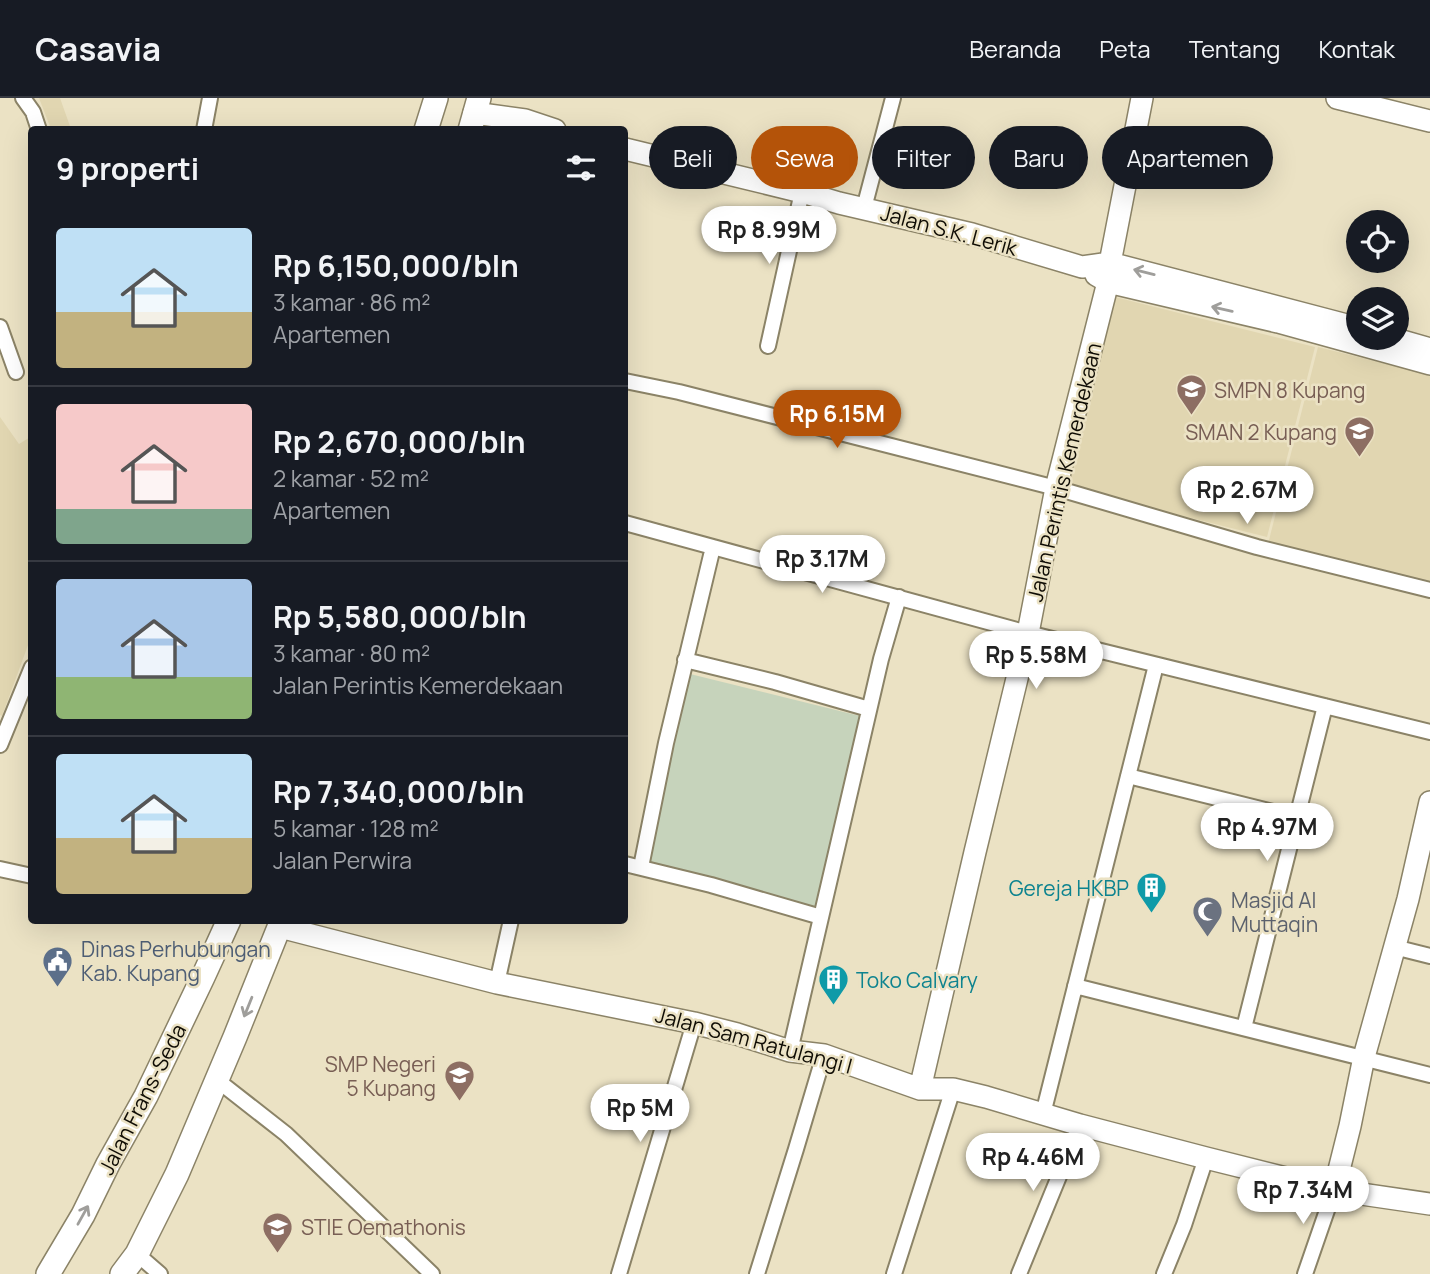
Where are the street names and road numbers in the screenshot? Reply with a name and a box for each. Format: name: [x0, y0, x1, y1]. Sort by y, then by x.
street label: Jalan S.K. Lerik: [878, 198, 1021, 262]
street label: Jalan Perintis Kemerdekaan: [1021, 340, 1107, 604]
street label: Jalan Sam Ratulangi I: [653, 1000, 855, 1080]
street label: Jalan Frans-Seda: [92, 1019, 192, 1179]

